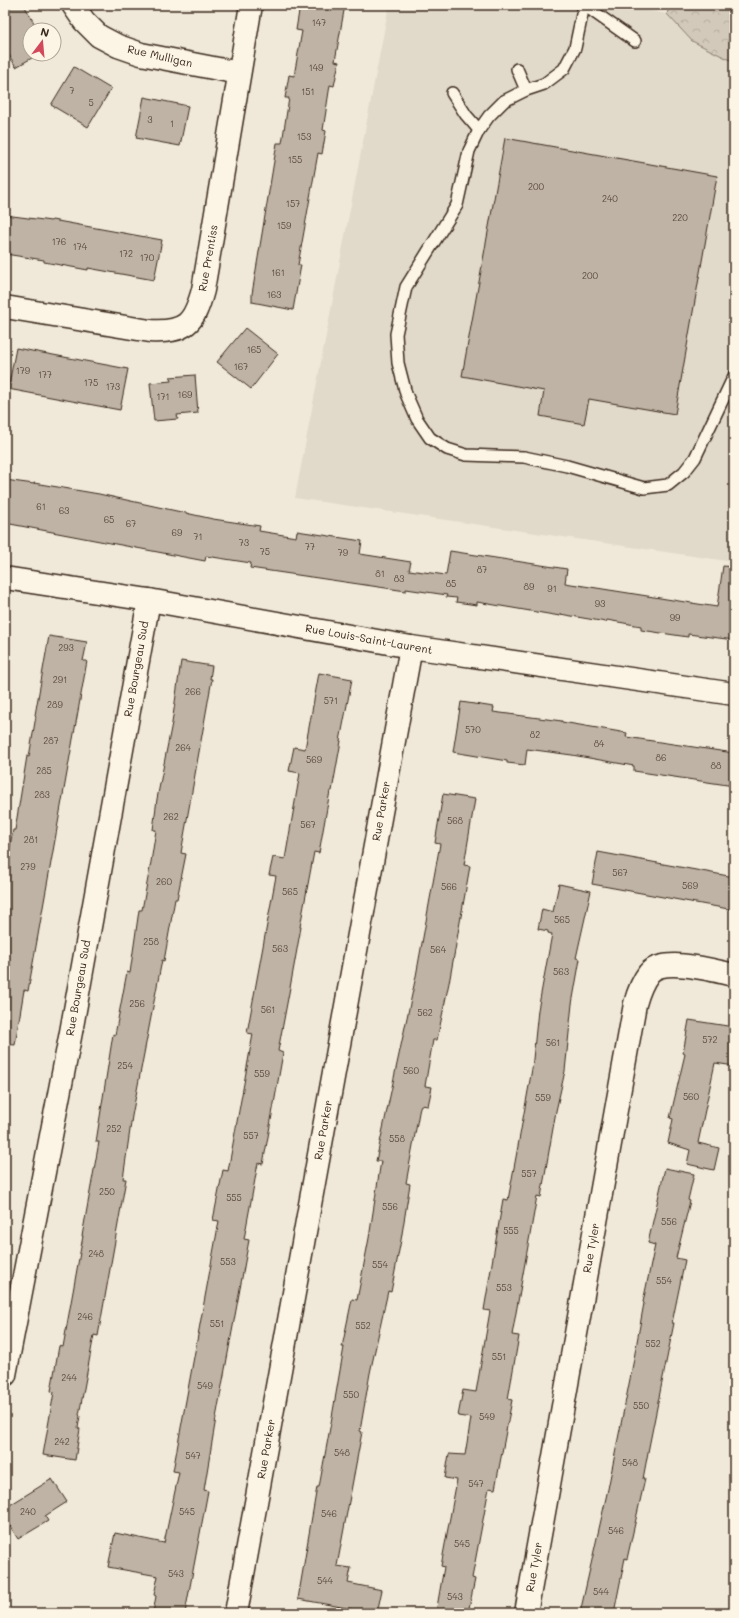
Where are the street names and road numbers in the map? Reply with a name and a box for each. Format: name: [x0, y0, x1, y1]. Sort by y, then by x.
street label: Rue Mulligan: [126, 41, 194, 70]
street label: Rue Prentiss: [194, 223, 221, 292]
street label: Rue Bourgeau Sud: [120, 620, 151, 718]
street label: Rue Louis-Saint-Laurent: [304, 620, 434, 657]
street label: Rue Parker: [368, 780, 393, 842]
street label: Rue Bourgeau Sud: [62, 939, 93, 1037]
street label: Rue Parker: [310, 1099, 335, 1161]
street label: Rue Tyler: [579, 1222, 602, 1274]
street label: Rue Parker: [253, 1418, 278, 1480]
street label: Rue Tyler: [522, 1541, 545, 1593]

